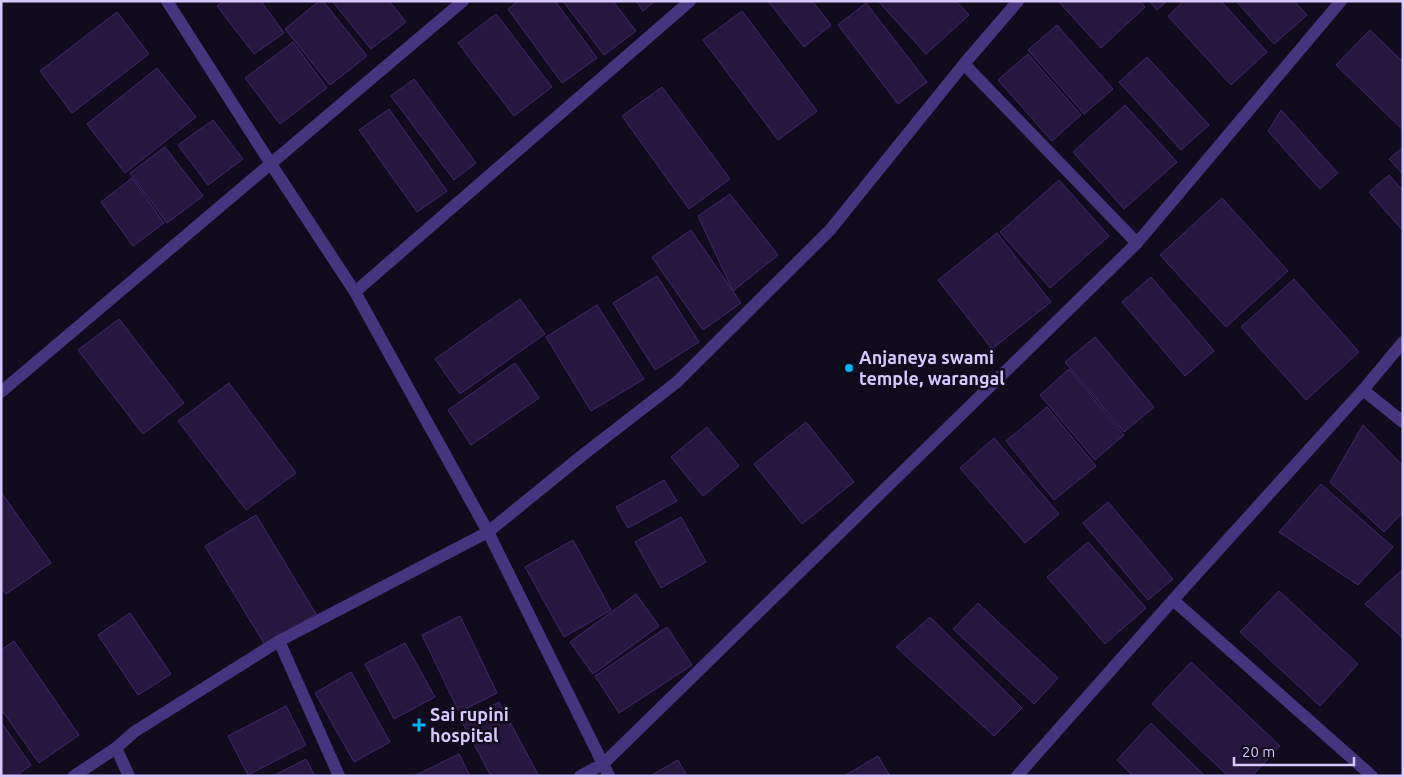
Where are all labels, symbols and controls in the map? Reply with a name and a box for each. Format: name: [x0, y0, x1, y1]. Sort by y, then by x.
place label: Anjaneya swami temple, warangal: [859, 347, 1005, 388]
marker: Anjaneya swami temple, warangal: [843, 362, 855, 374]
place label: Sai rupini hospital: [430, 704, 509, 745]
marker: Sai rupini hospital: [412, 718, 426, 732]
scale bar: [1234, 734, 1354, 766]
text: 20 m: [1242, 743, 1275, 760]

